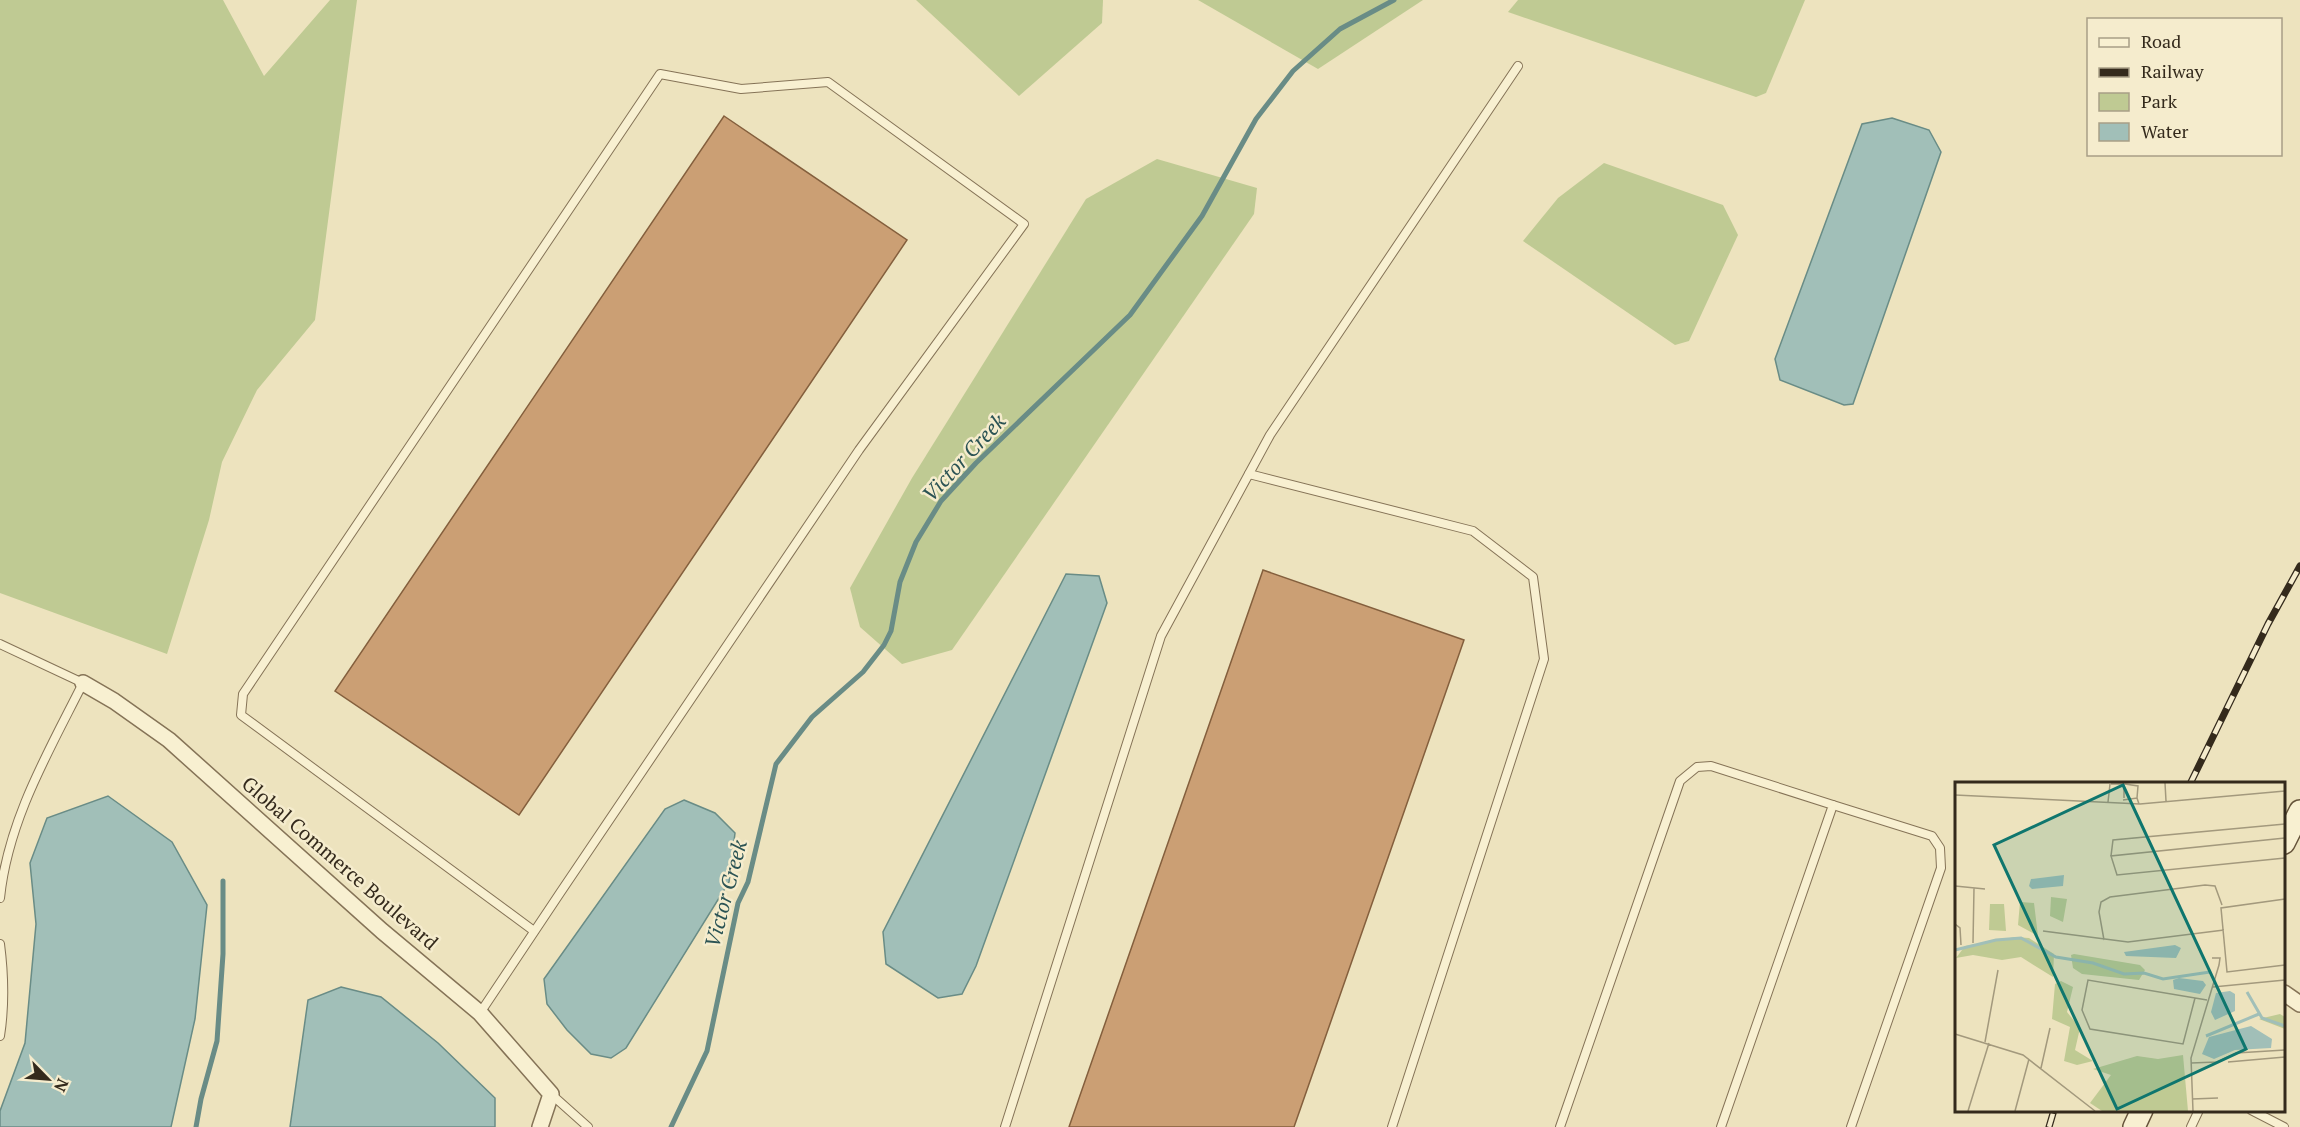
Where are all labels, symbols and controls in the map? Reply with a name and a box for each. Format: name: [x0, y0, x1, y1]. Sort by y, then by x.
legend: [2087, 18, 2282, 156]
text: Road: [2141, 29, 2181, 53]
text: Railway: [2141, 59, 2205, 83]
text: Park: [2141, 89, 2178, 113]
text: Water: [2141, 119, 2188, 143]
water label: Victor Creek: [915, 407, 1012, 507]
street label: Global Commerce Boulevard: [236, 770, 444, 955]
inset map: [1955, 782, 2285, 1112]
water label: Victor Creek: [697, 836, 753, 951]
north arrow: [18, 1049, 78, 1109]
text: N: [49, 1075, 74, 1095]

